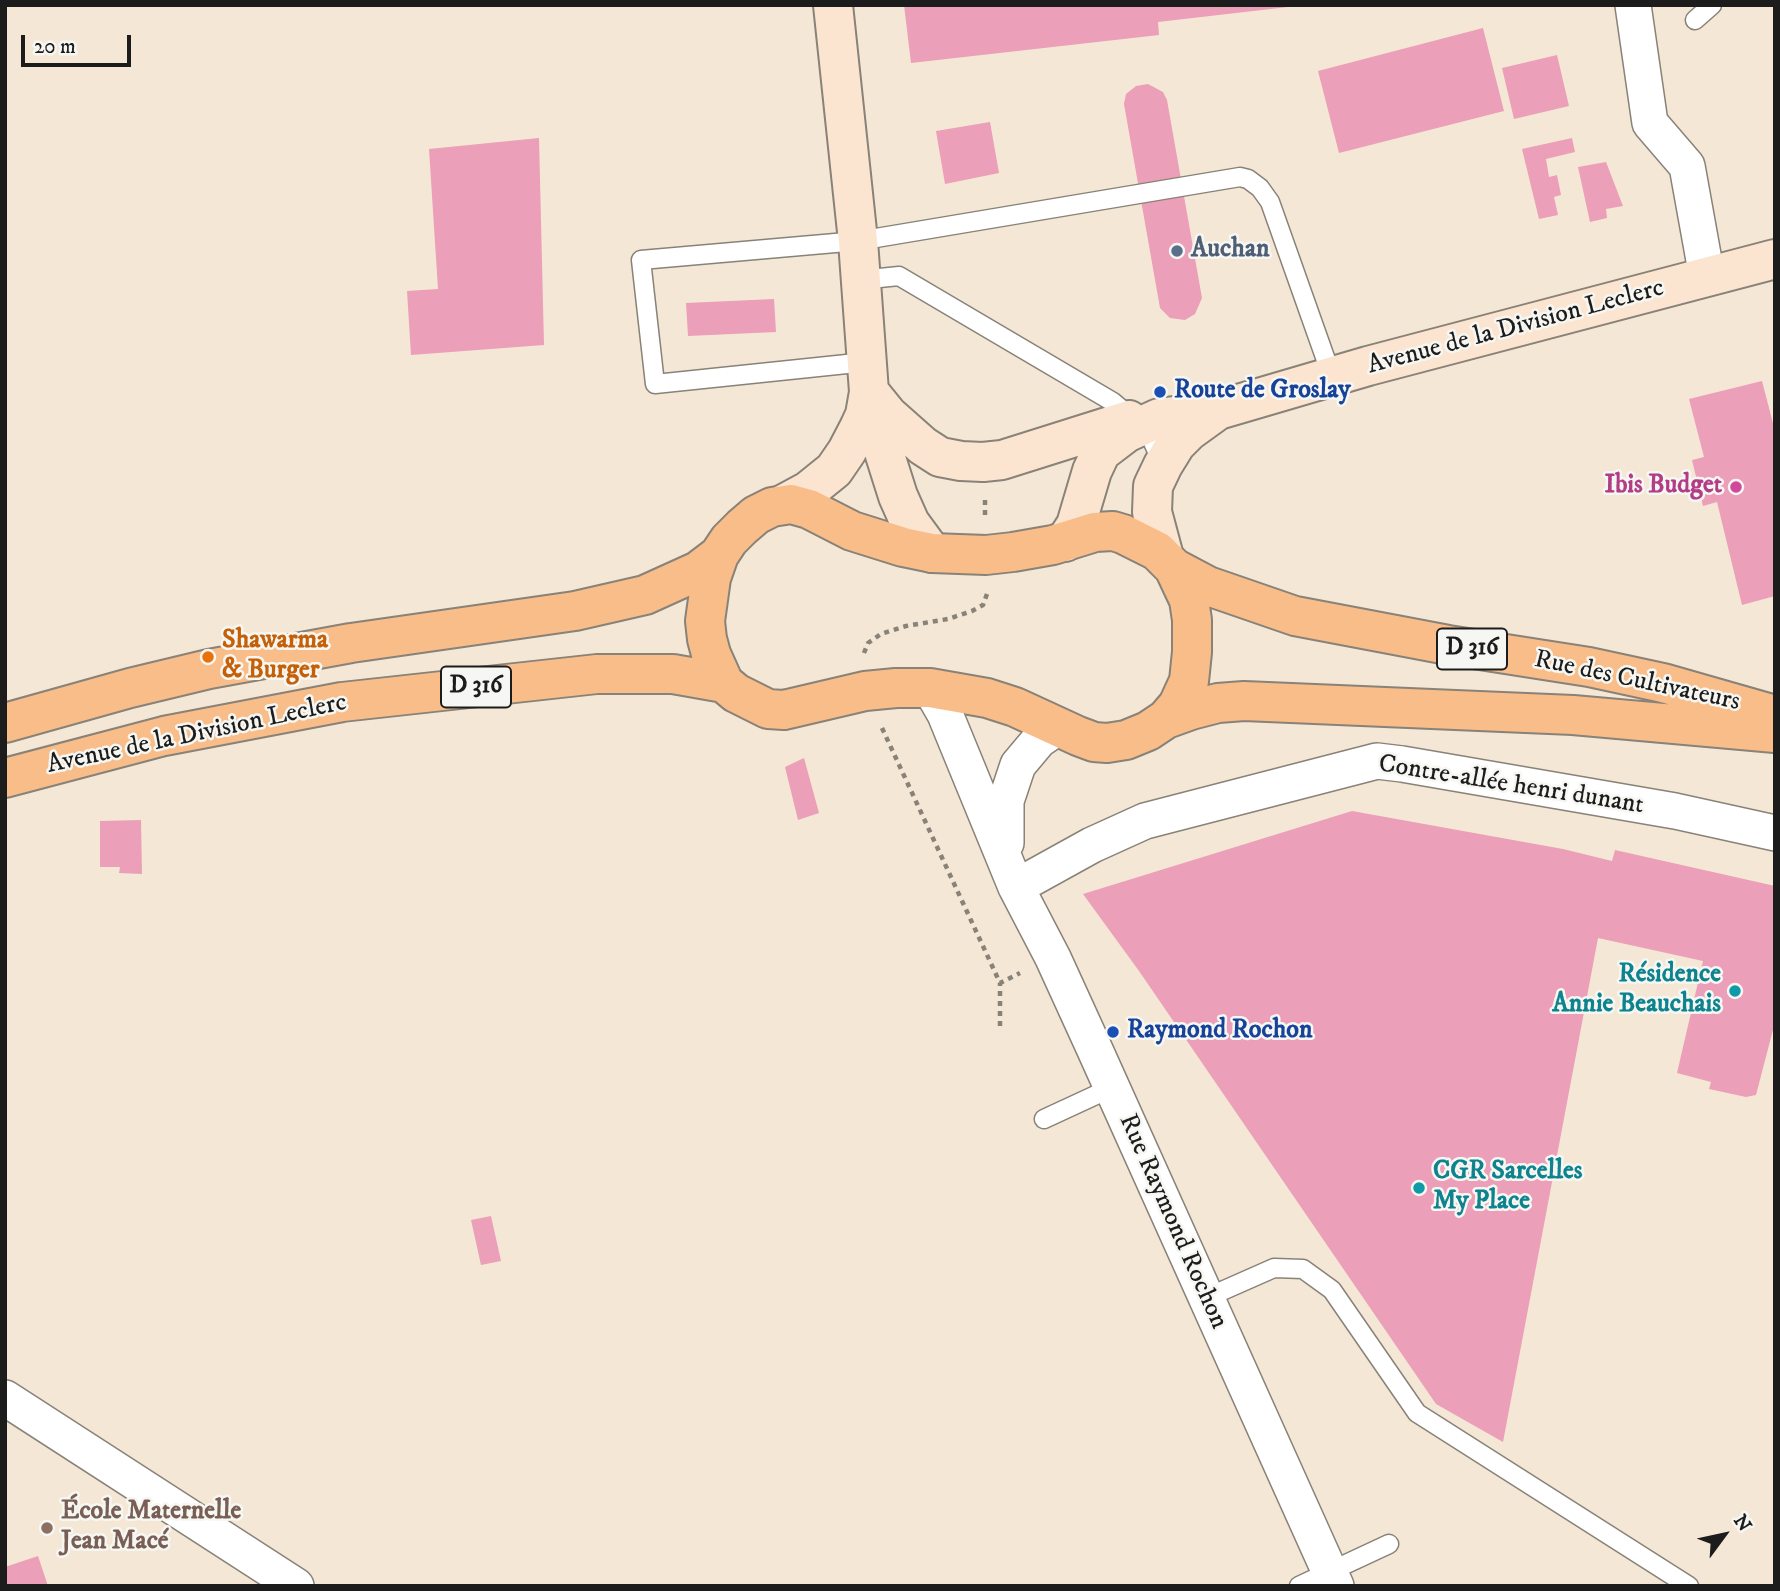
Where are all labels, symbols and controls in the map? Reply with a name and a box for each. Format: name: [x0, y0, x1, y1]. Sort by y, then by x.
scale bar: [24, 21, 135, 65]
text: 20 m: [34, 34, 76, 60]
place label: Auchan: [1191, 235, 1270, 267]
marker: Auchan: [1169, 243, 1185, 259]
street label: Avenue de la Division Leclerc: [1364, 273, 1668, 383]
place label: Route de Groslay: [1174, 376, 1351, 408]
marker: Route de Groslay: [1152, 384, 1168, 400]
place label: Ibis Budget: [1604, 471, 1722, 503]
marker: Ibis Budget: [1728, 479, 1744, 495]
place label: Shawarma & Burger: [222, 626, 328, 688]
road number: D 316: [1437, 628, 1507, 670]
street label: Rue des Cultivateurs: [1531, 645, 1743, 719]
marker: Shawarma & Burger: [200, 649, 216, 665]
road number: D 316: [441, 666, 511, 708]
street label: Avenue de la Division Leclerc: [44, 688, 350, 782]
street label: Contre-allée henri dunant: [1376, 750, 1646, 822]
place label: Résidence Annie Beauchais: [1552, 960, 1721, 1021]
marker: Résidence Annie Beauchais: [1727, 983, 1743, 999]
place label: Raymond Rochon: [1127, 1016, 1312, 1048]
marker: Raymond Rochon: [1105, 1024, 1121, 1040]
street label: Rue Raymond Rochon: [1111, 1110, 1233, 1334]
place label: CGR Sarcelles My Place: [1433, 1157, 1583, 1218]
marker: CGR Sarcelles My Place: [1411, 1180, 1427, 1196]
place label: École Maternelle Jean Macé: [61, 1497, 241, 1558]
north arrow: [1689, 1500, 1759, 1570]
text: N: [1728, 1510, 1756, 1536]
marker: École Maternelle Jean Macé: [39, 1520, 55, 1536]

